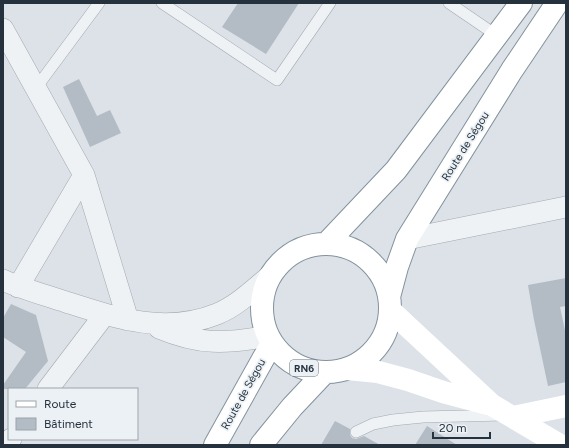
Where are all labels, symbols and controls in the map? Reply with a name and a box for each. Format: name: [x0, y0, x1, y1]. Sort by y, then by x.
street label: Route de Ségou: [439, 109, 492, 183]
street label: Route de Ségou: [219, 356, 268, 432]
road number: RN6: [290, 360, 318, 376]
legend: [8, 388, 138, 440]
text: Route: [44, 397, 77, 411]
scale bar: [433, 414, 490, 440]
text: Bâtiment: [44, 417, 93, 431]
text: 20 m: [439, 421, 467, 435]

